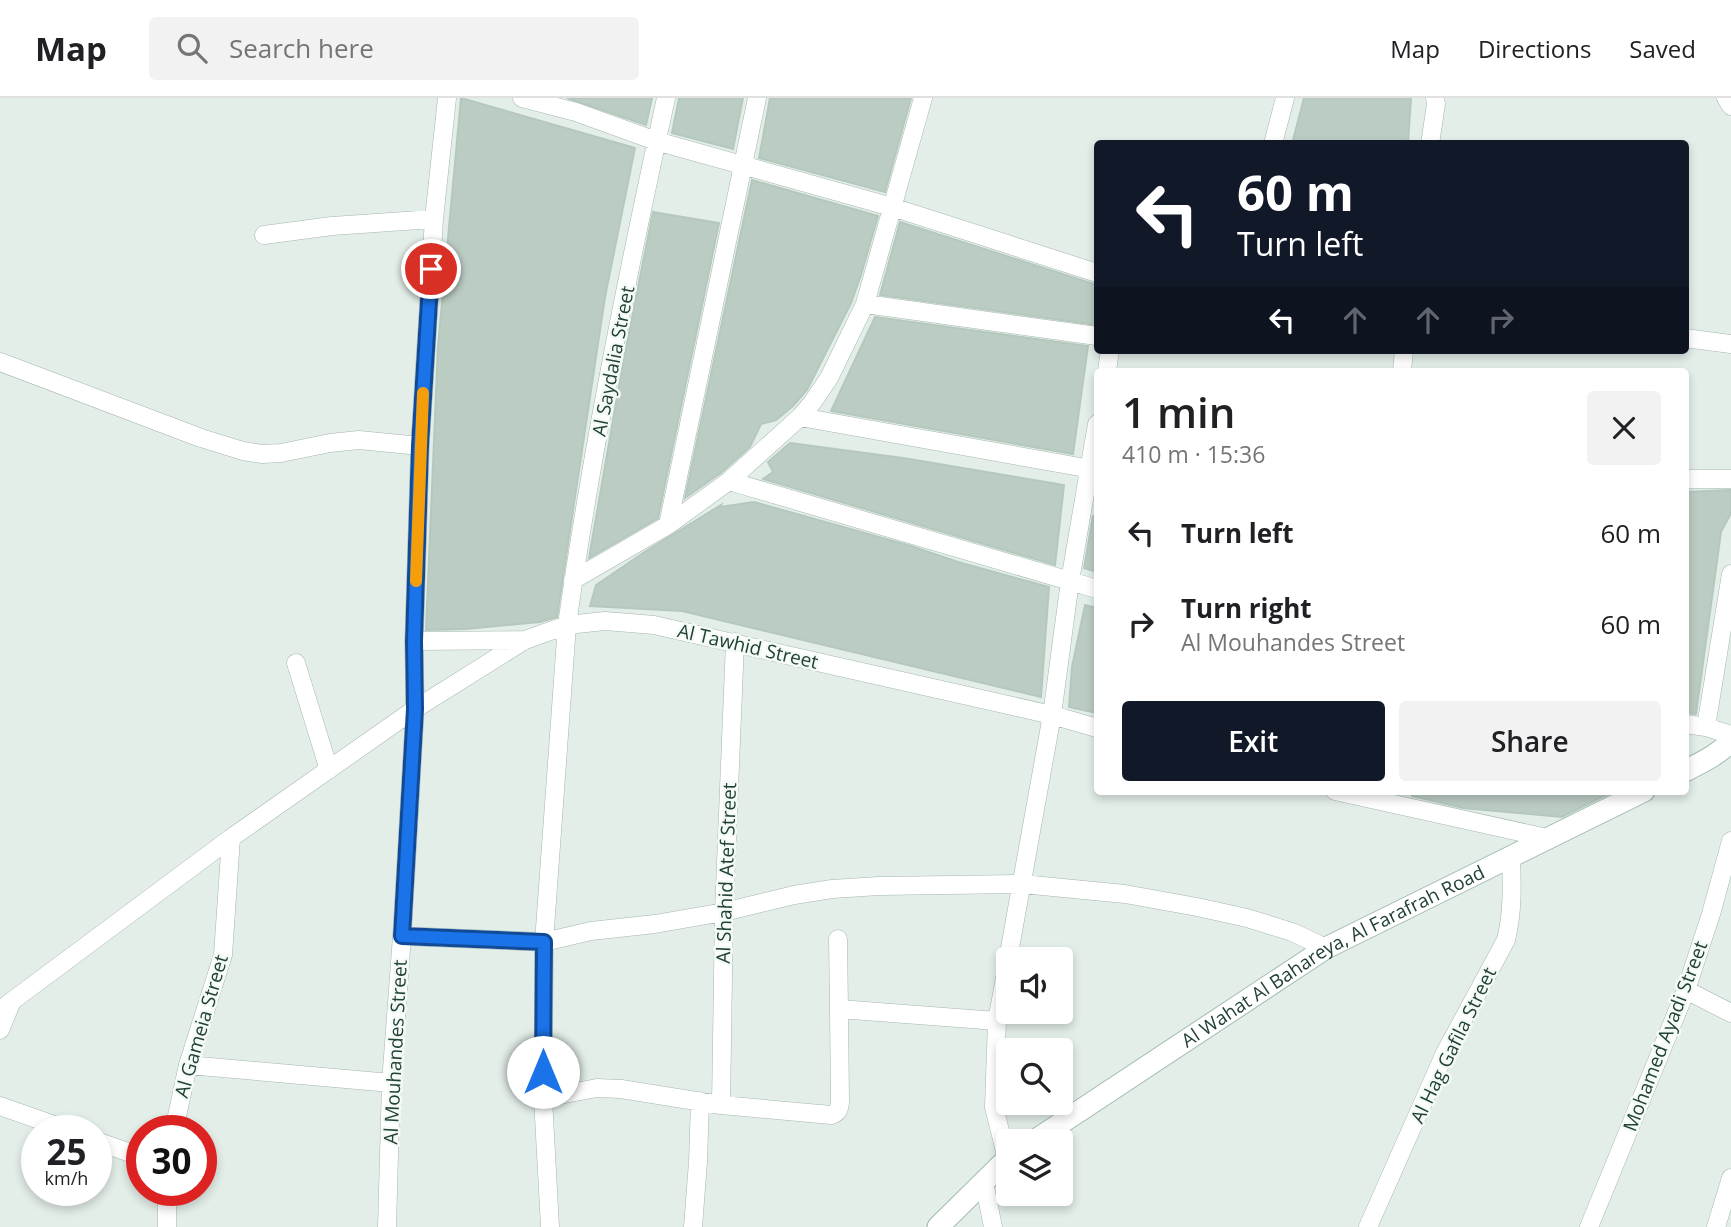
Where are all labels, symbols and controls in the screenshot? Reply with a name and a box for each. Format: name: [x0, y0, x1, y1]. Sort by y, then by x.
search box: [149, 17, 639, 80]
text: Map: [35, 26, 107, 71]
icon: search: [173, 29, 211, 67]
text: Search here: [229, 30, 374, 66]
text: Map: [1390, 32, 1440, 65]
text: Directions: [1478, 32, 1591, 65]
text: Saved: [1629, 32, 1696, 65]
text: 60 m: [1237, 159, 1354, 225]
icon: left: [1122, 168, 1213, 259]
text: Turn left: [1237, 222, 1363, 265]
pin: [401, 239, 461, 299]
icon: arrive: [412, 250, 450, 288]
street label: Al Saydalia Street: [586, 283, 640, 438]
icon: left: [1263, 301, 1301, 339]
icon: ahead: [1336, 301, 1374, 339]
icon: ahead: [1409, 301, 1447, 339]
icon: right: [1482, 301, 1520, 339]
text: 1 min: [1122, 383, 1235, 440]
button: close: [1587, 391, 1661, 465]
text: 410 m · 15:36: [1122, 438, 1265, 470]
icon: left: [1122, 514, 1160, 552]
text: Turn left: [1181, 515, 1293, 551]
text: 60 m: [1600, 515, 1661, 551]
text: Turn right: [1181, 590, 1312, 626]
icon: right: [1122, 605, 1160, 643]
text: 60 m: [1600, 606, 1661, 642]
street label: Al Tawhid Street: [675, 617, 821, 675]
text: Al Mouhandes Street: [1181, 626, 1405, 658]
button: Exit: [1122, 701, 1385, 781]
button: Share: [1399, 701, 1661, 781]
street label: Al Shahid Atef Street: [710, 782, 742, 964]
street label: Al Wahat Al Bahareya, Al Farafrah Road: [1176, 859, 1489, 1053]
street label: Mohamed Ayadi Street: [1617, 937, 1713, 1135]
map controls: [996, 947, 1073, 1206]
button: sound: [996, 947, 1073, 1024]
street label: Al Gameia Street: [168, 951, 234, 1101]
street label: Al Mouhandes Street: [377, 959, 413, 1145]
street label: Al Hag Gafila Street: [1404, 962, 1502, 1127]
position arrow: [506, 1035, 580, 1109]
button: search: [996, 1038, 1073, 1115]
speed limit sign: 30: [126, 1115, 217, 1206]
text: 25: [46, 1128, 87, 1175]
button: layers: [996, 1129, 1073, 1206]
text: km/h: [45, 1166, 88, 1190]

